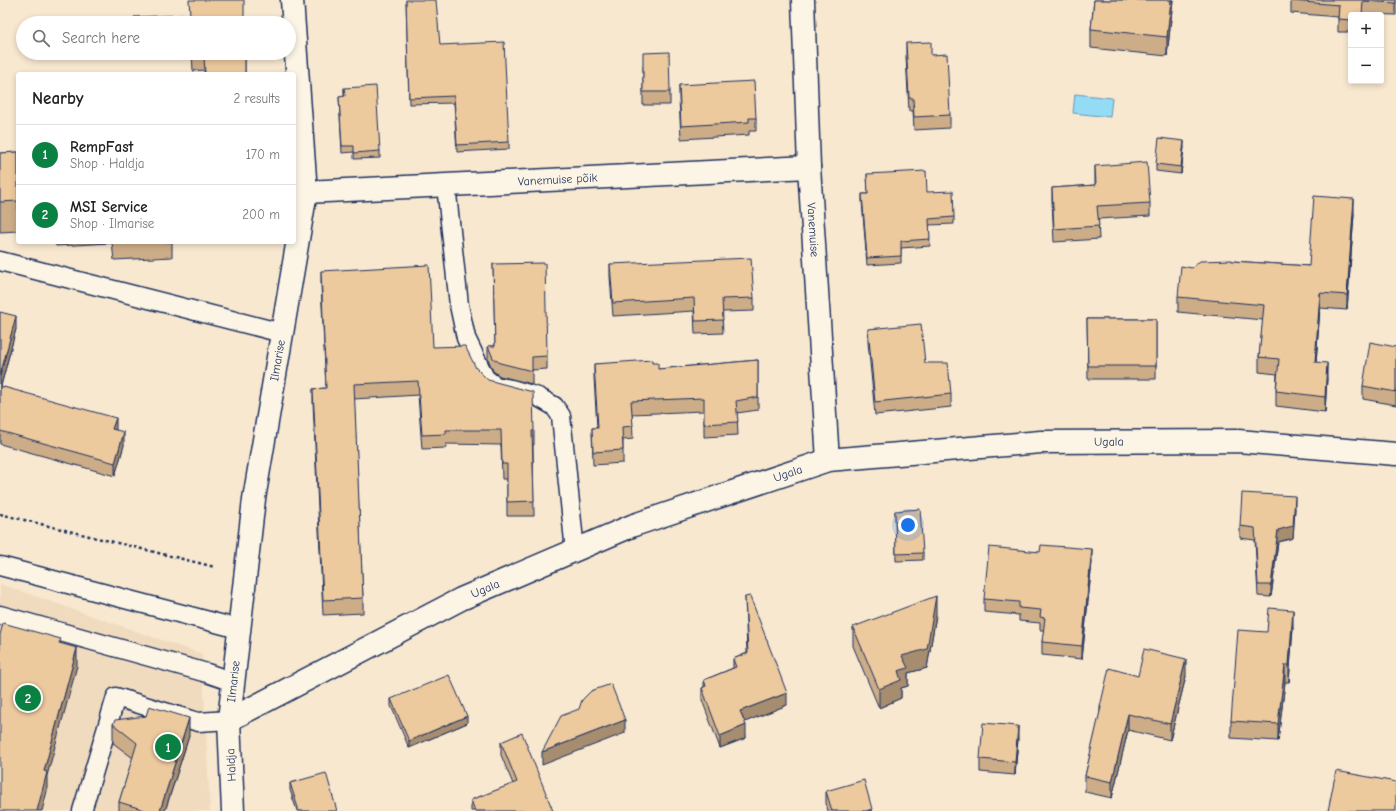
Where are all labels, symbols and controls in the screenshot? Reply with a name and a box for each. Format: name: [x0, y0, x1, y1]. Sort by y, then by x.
map controls: [1348, 12, 1384, 84]
button: +: [1348, 12, 1384, 48]
search box: [16, 16, 296, 60]
icon: search: [30, 27, 52, 49]
text: Search here: [62, 29, 140, 47]
button: −: [1348, 48, 1384, 84]
text: Nearby: [32, 89, 83, 108]
text: 2 results: [233, 91, 280, 106]
text: RempFast: [70, 138, 134, 156]
text: 1: [42, 147, 48, 162]
text: 170 m: [246, 147, 280, 162]
text: Shop · Haldja: [70, 156, 145, 171]
street label: Vanemuise põik: [518, 171, 598, 188]
text: MSI Service: [70, 198, 148, 216]
street label: Vanemuise: [804, 202, 822, 257]
text: 2: [42, 207, 48, 222]
text: 200 m: [242, 207, 280, 222]
text: Shop · Ilmarise: [70, 216, 154, 231]
street label: Ilmarise: [267, 339, 288, 382]
street label: Ugala: [1094, 435, 1124, 449]
street label: Ugala: [771, 462, 804, 485]
your location: [898, 515, 918, 535]
street label: Ugala: [469, 576, 502, 601]
street label: Ilmarise: [224, 660, 243, 703]
pin: 2: [15, 683, 41, 713]
pin: 1: [155, 732, 181, 762]
street label: Haldja: [223, 748, 239, 782]

